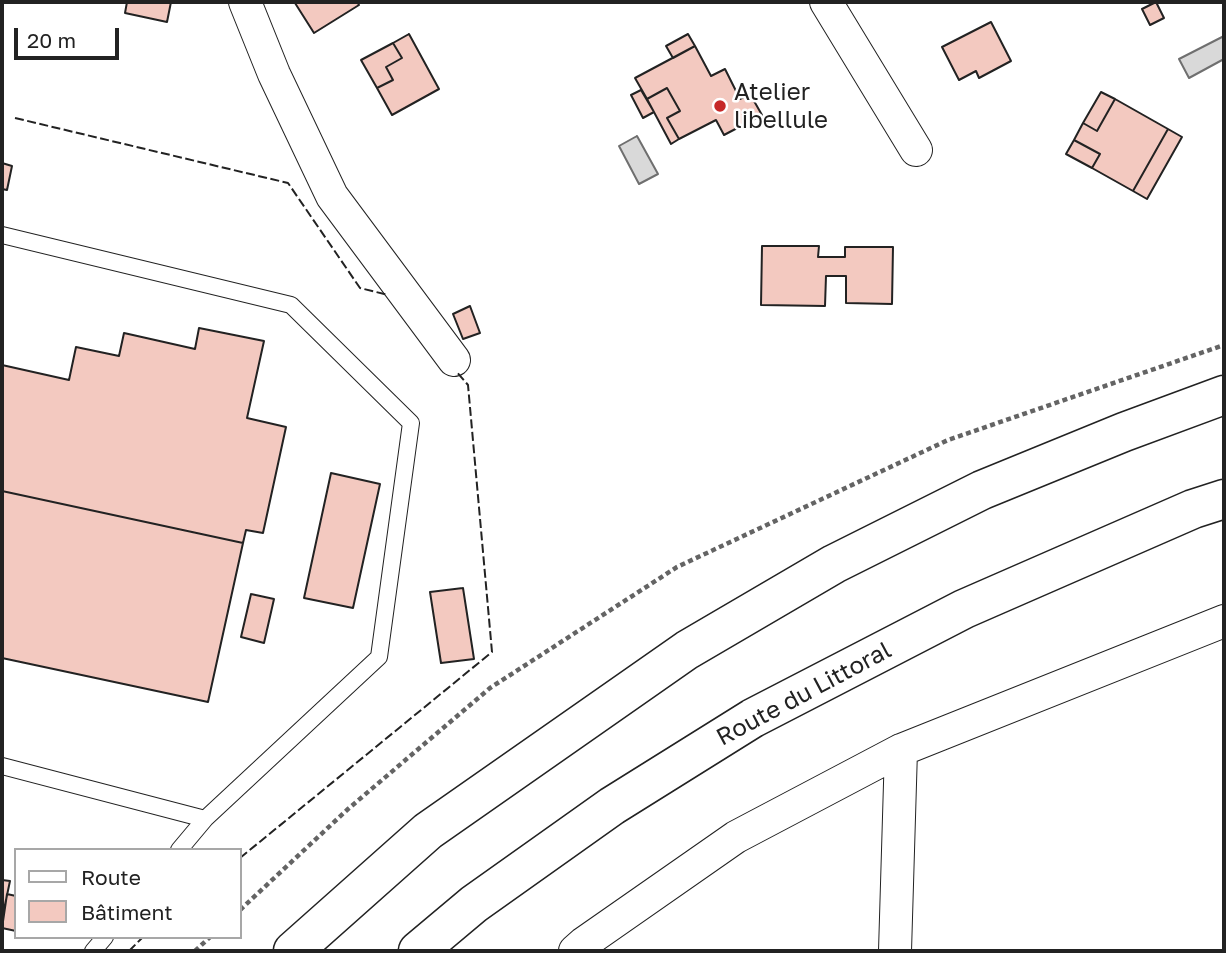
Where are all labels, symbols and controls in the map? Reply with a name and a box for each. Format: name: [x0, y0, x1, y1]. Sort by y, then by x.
scale bar: [18, 14, 122, 58]
text: 20 m: [27, 27, 76, 53]
place label: Atelier libellule: [734, 78, 828, 134]
marker: Atelier libellule: [712, 98, 728, 114]
street label: Route du Littoral: [712, 636, 896, 752]
legend: [14, 848, 242, 939]
text: Route: [81, 864, 141, 890]
text: Bâtiment: [81, 899, 173, 925]

